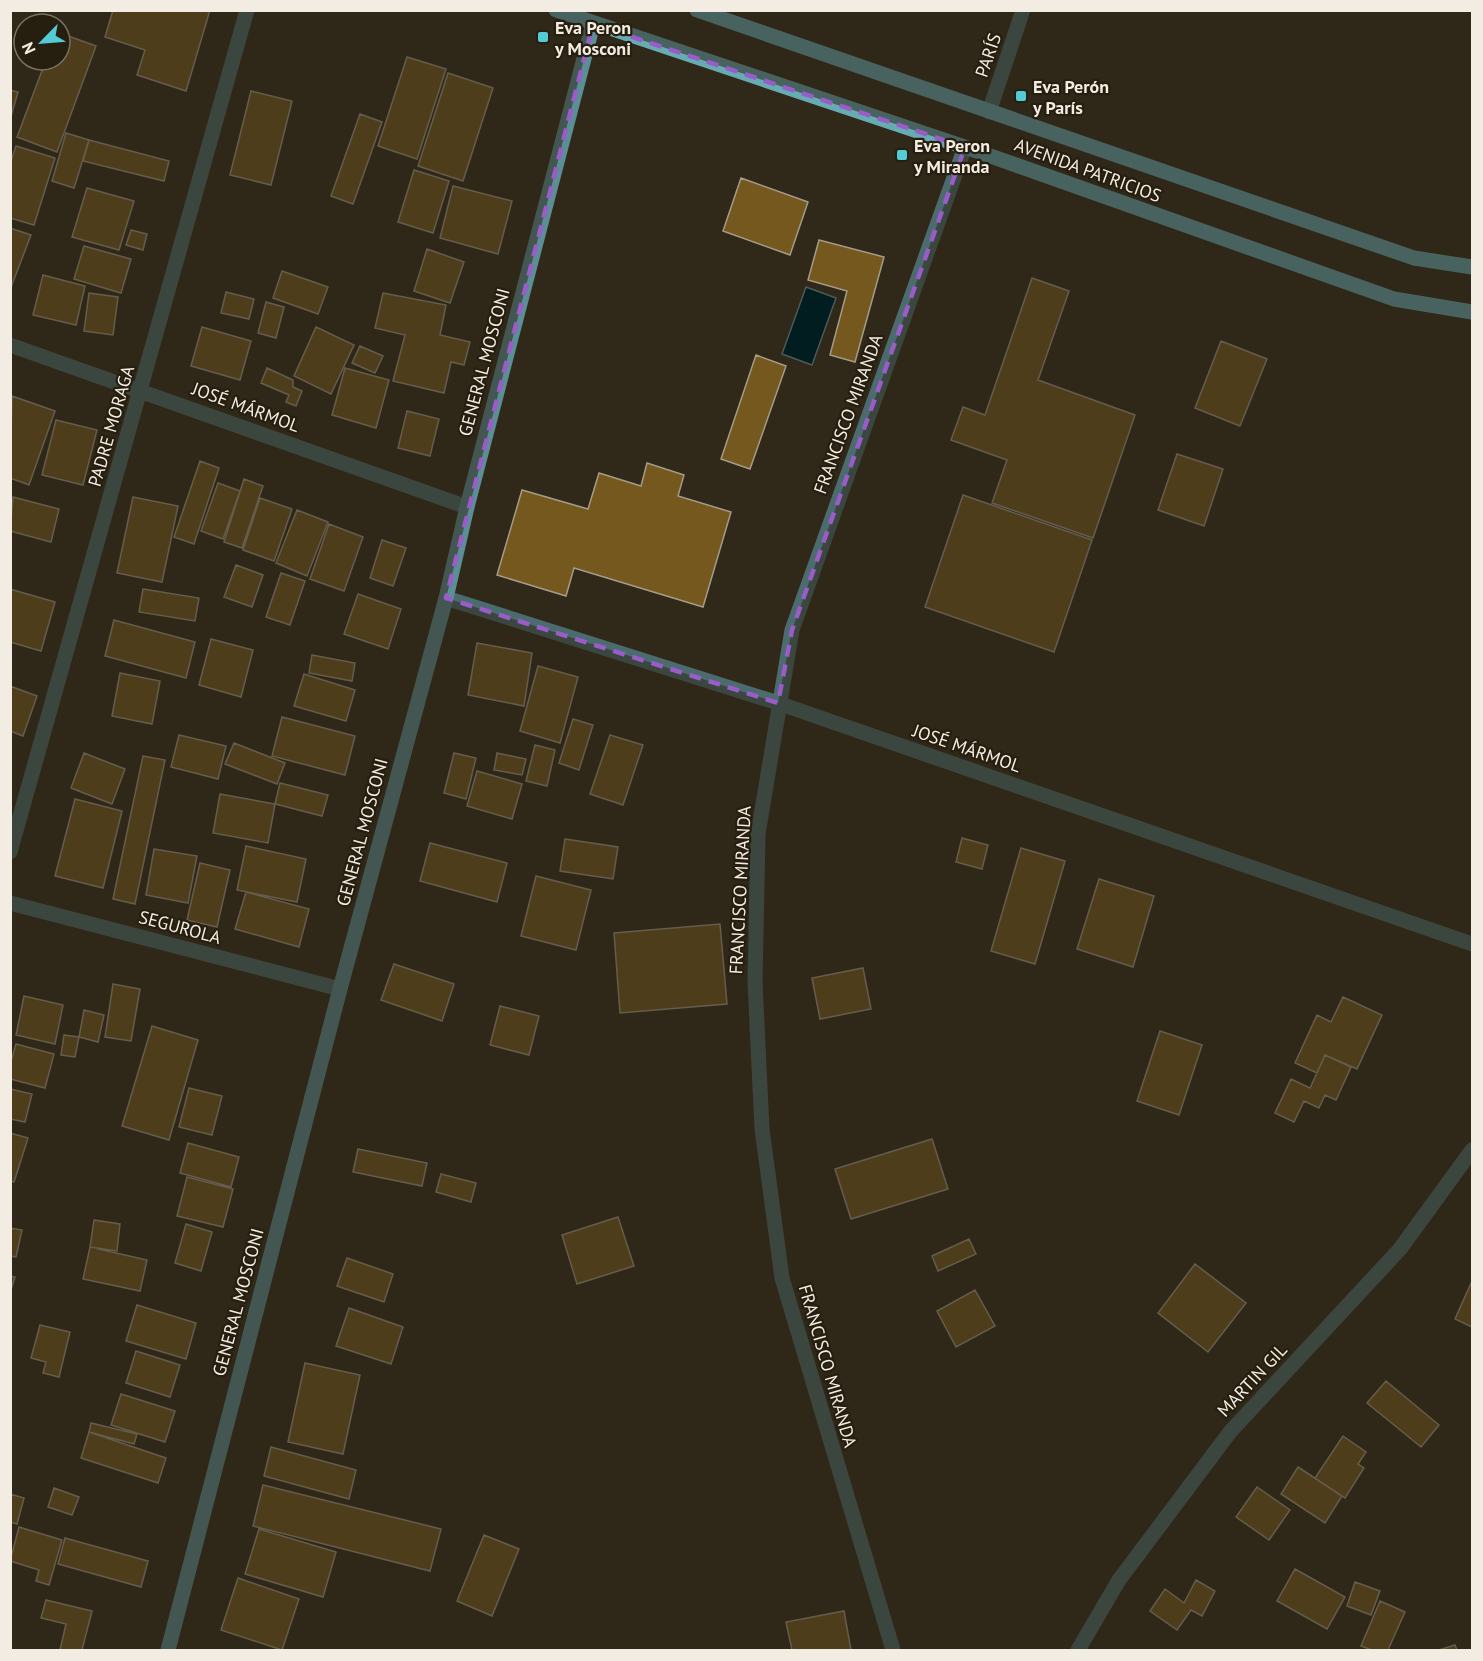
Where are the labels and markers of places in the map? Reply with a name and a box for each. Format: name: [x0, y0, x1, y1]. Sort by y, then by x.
place label: Eva Peron y Mosconi: [554, 16, 631, 60]
marker: Eva Peron y Mosconi: [536, 30, 550, 44]
place label: Eva Perón y París: [1032, 75, 1109, 119]
marker: Eva Perón y París: [1014, 89, 1028, 103]
place label: Eva Peron y Miranda: [913, 134, 990, 178]
marker: Eva Peron y Miranda: [895, 148, 909, 162]

